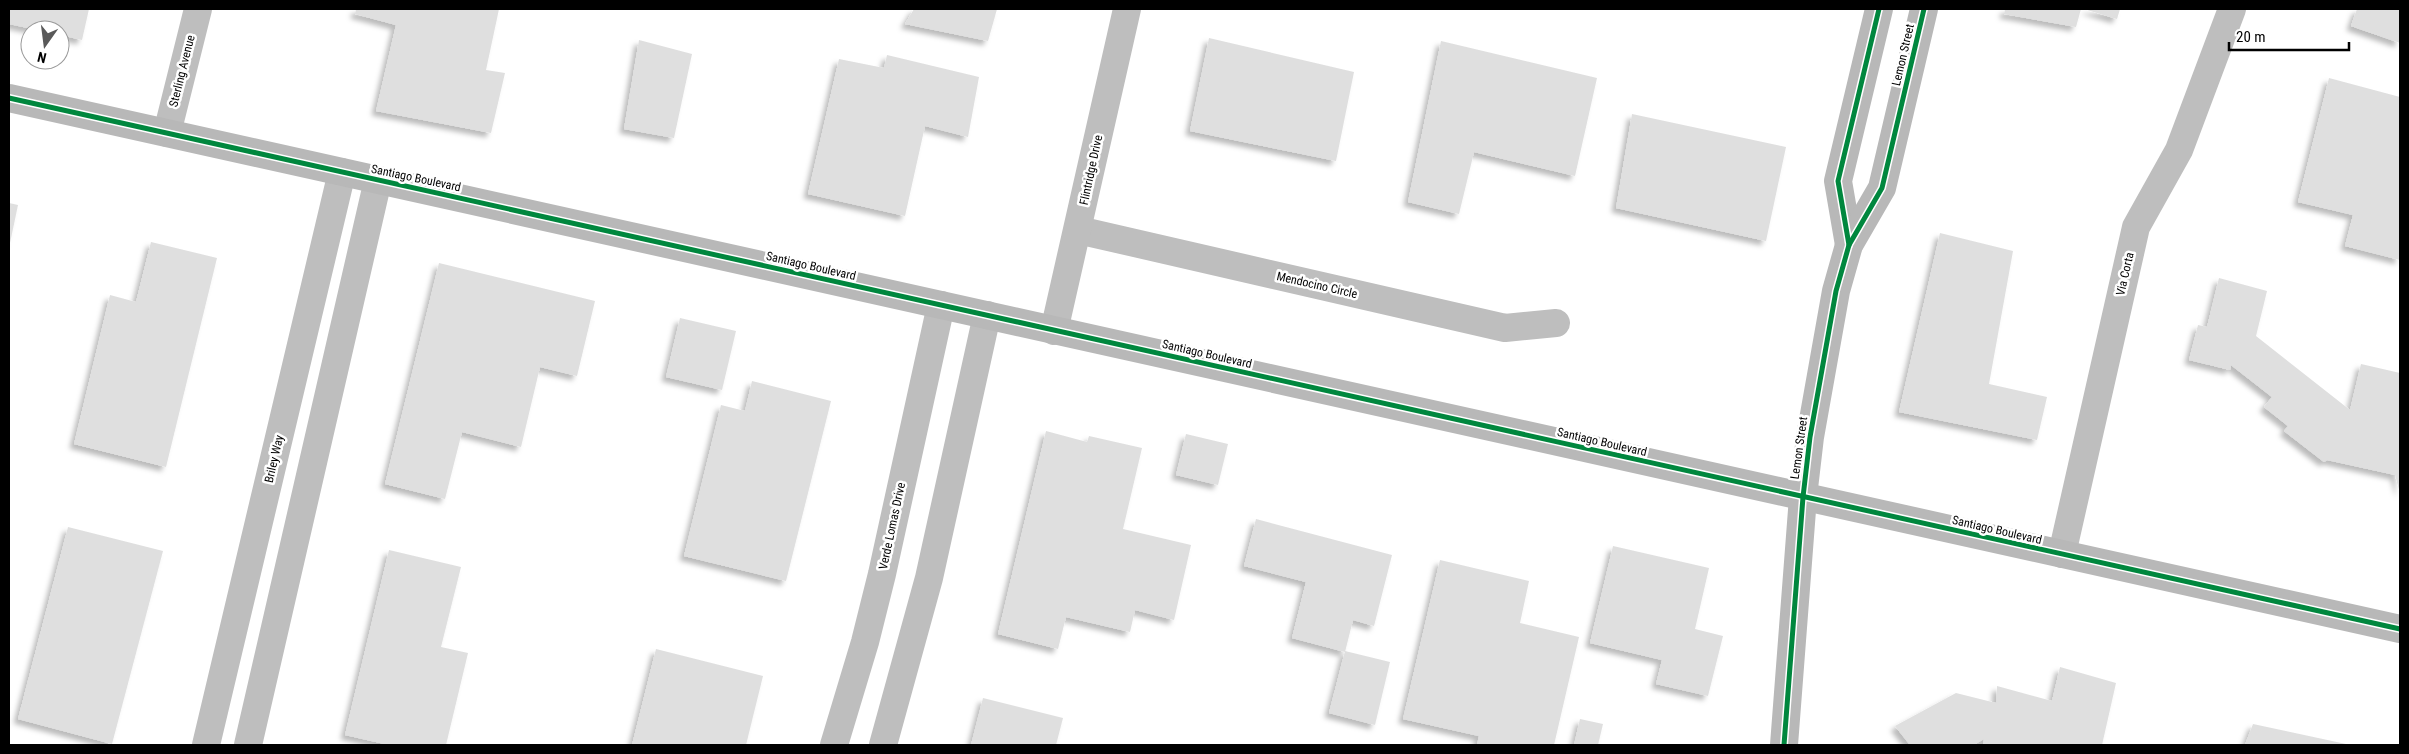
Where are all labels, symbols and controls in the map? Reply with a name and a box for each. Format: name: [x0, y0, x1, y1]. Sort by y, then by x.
north arrow: [20, 20, 70, 70]
scale bar: [2229, 20, 2349, 52]
street label: Lemon Street: [1889, 22, 1917, 87]
text: 20 m: [2236, 28, 2266, 46]
street label: Sterling Avenue: [166, 33, 198, 108]
text: N: [36, 49, 48, 66]
street label: Flintridge Drive: [1077, 133, 1105, 206]
street label: Santiago Boulevard: [370, 162, 462, 194]
street label: Santiago Boulevard: [765, 249, 857, 283]
street label: Via Corta: [2113, 251, 2137, 297]
street label: Mendocino Circle: [1275, 269, 1359, 301]
street label: Santiago Boulevard: [1161, 337, 1253, 371]
street label: Lemon Street: [1788, 415, 1810, 480]
street label: Santiago Boulevard: [1556, 425, 1648, 459]
street label: Briley Way: [262, 434, 286, 484]
street label: Verde Lomas Drive: [876, 481, 908, 571]
street label: Santiago Boulevard: [1951, 513, 2043, 547]

